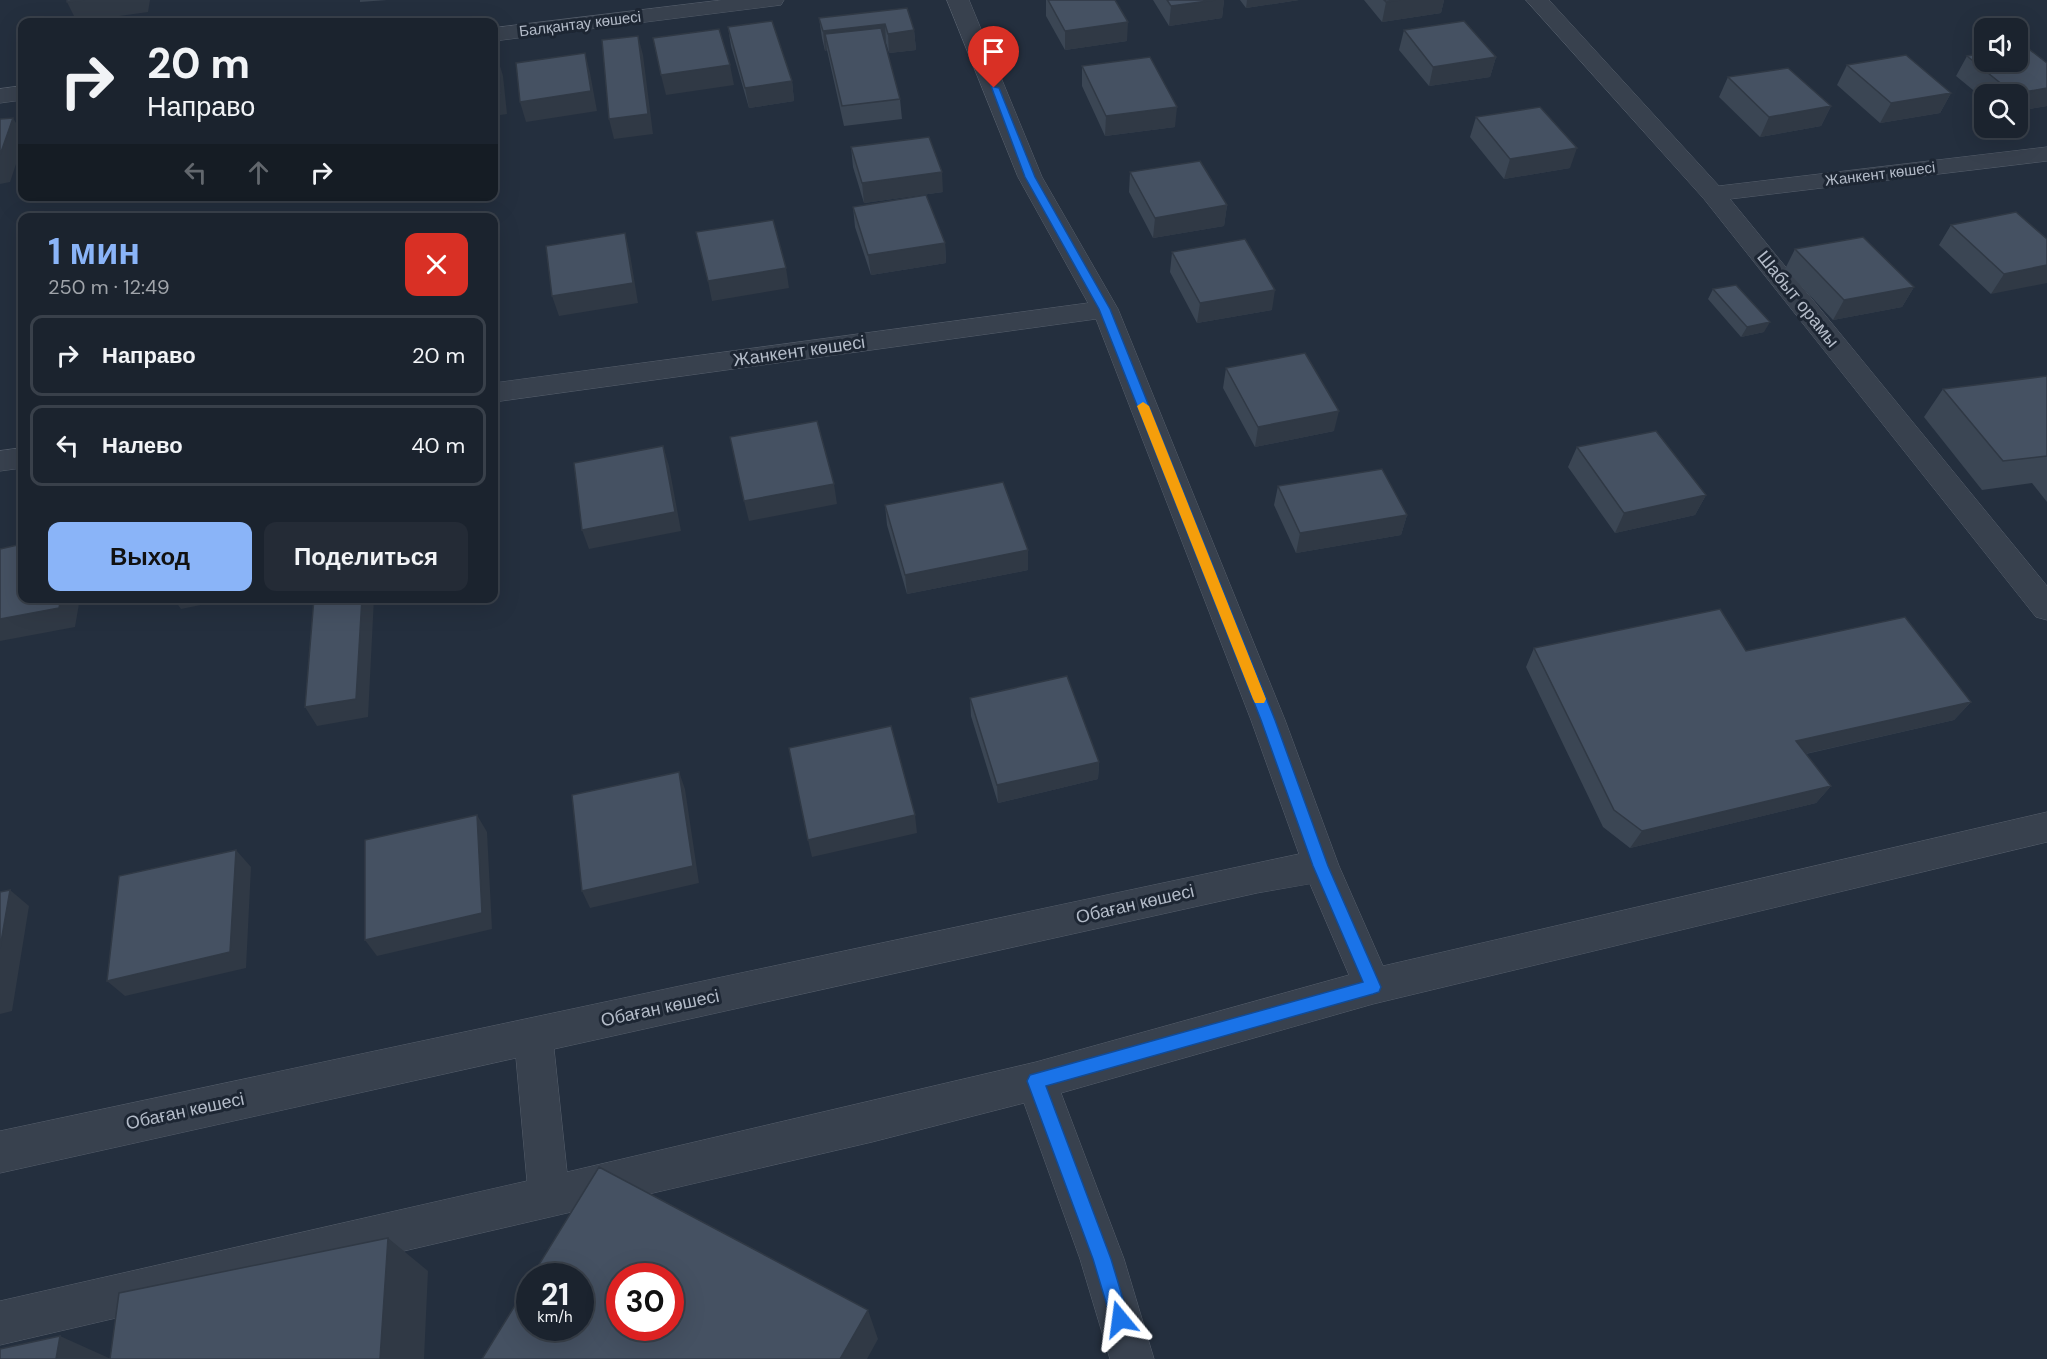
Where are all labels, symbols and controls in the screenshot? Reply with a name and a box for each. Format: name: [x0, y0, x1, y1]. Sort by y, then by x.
street label: Балқантау көшесі: [518, 7, 642, 41]
map controls: [1974, 18, 2028, 138]
button: sound: [1974, 18, 2028, 72]
pin: [968, 26, 1019, 88]
icon: arrive: [977, 35, 1010, 68]
text: 20 m: [147, 36, 250, 91]
icon: right: [48, 42, 126, 120]
button: search: [1974, 84, 2028, 138]
text: Направо: [147, 89, 255, 124]
icon: left: [179, 156, 212, 189]
icon: ahead: [242, 156, 275, 189]
icon: right: [305, 156, 338, 189]
street label: Жанкент көшесі: [1824, 157, 1936, 191]
text: 1 мин: [48, 228, 140, 275]
button: close: [405, 233, 468, 296]
street label: Шабыт орамы: [1752, 246, 1844, 352]
text: 250 m · 12:49: [48, 274, 170, 300]
street label: Жанкент көшесі: [731, 330, 867, 372]
icon: right: [51, 339, 84, 372]
text: Направо: [102, 341, 196, 370]
text: 20 m: [412, 341, 465, 370]
icon: left: [51, 429, 84, 462]
text: Налево: [102, 431, 183, 460]
text: 40 m: [411, 431, 465, 460]
button: Выход: [48, 522, 252, 591]
button: Поделиться: [264, 522, 468, 591]
street label: Обаған көшесі: [1074, 879, 1196, 929]
street label: Обаған көшесі: [599, 984, 721, 1032]
street label: Обаған көшесі: [124, 1087, 246, 1135]
speed limit sign: 30: [606, 1263, 684, 1341]
text: 21: [541, 1275, 569, 1314]
position arrow: [1088, 1287, 1152, 1351]
text: km/h: [537, 1307, 573, 1327]

